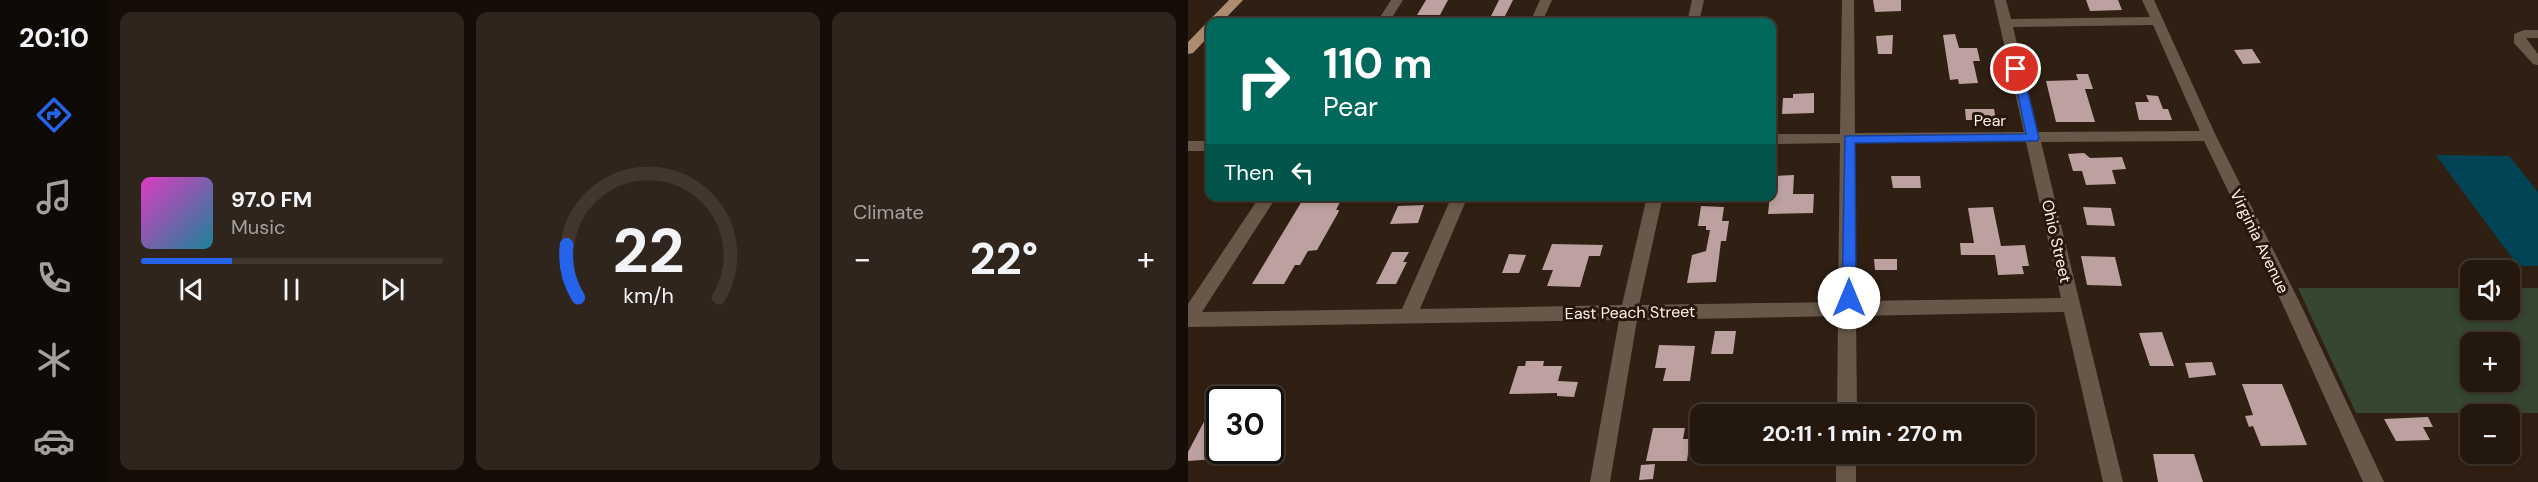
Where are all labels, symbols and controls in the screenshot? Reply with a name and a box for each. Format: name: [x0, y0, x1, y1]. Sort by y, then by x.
text: 20:10: [19, 20, 89, 55]
text: 110 m: [1323, 36, 1433, 91]
icon: right: [1224, 42, 1302, 120]
pin: [1990, 43, 2041, 94]
icon: arrive: [1999, 52, 2032, 85]
text: Pear: [1323, 89, 1378, 124]
icon: directions: [33, 94, 75, 136]
street label: Pear: [1974, 110, 2006, 131]
icon: left: [1286, 156, 1319, 189]
text: Then: [1224, 158, 1274, 187]
icon: music: [33, 176, 75, 218]
text: 97.0 FM: [231, 185, 312, 214]
street label: Virginia Avenue: [2225, 186, 2294, 297]
street label: Ohio Street: [2037, 198, 2076, 285]
text: Climate: [853, 199, 924, 225]
text: 22: [612, 210, 684, 291]
text: Music: [231, 214, 286, 240]
text: 22°: [970, 229, 1038, 288]
text: −: [853, 237, 871, 280]
text: +: [1137, 237, 1155, 280]
icon: phone: [33, 257, 75, 299]
map controls: [2460, 260, 2520, 464]
button: sound: [2460, 260, 2520, 320]
position arrow: [1817, 266, 1881, 330]
icon: previous: [175, 273, 208, 306]
icon: pause: [275, 273, 308, 306]
icon: next: [376, 273, 409, 306]
text: km/h: [623, 282, 673, 310]
street label: East Peach Street: [1565, 301, 1695, 324]
button: +: [2460, 332, 2520, 392]
icon: climate: [33, 339, 75, 381]
speed limit sign: 30: [1206, 386, 1284, 464]
button: −: [2460, 404, 2520, 464]
text: 20:11 · 1 min · 270 m: [1762, 419, 1963, 448]
icon: car: [33, 420, 75, 462]

